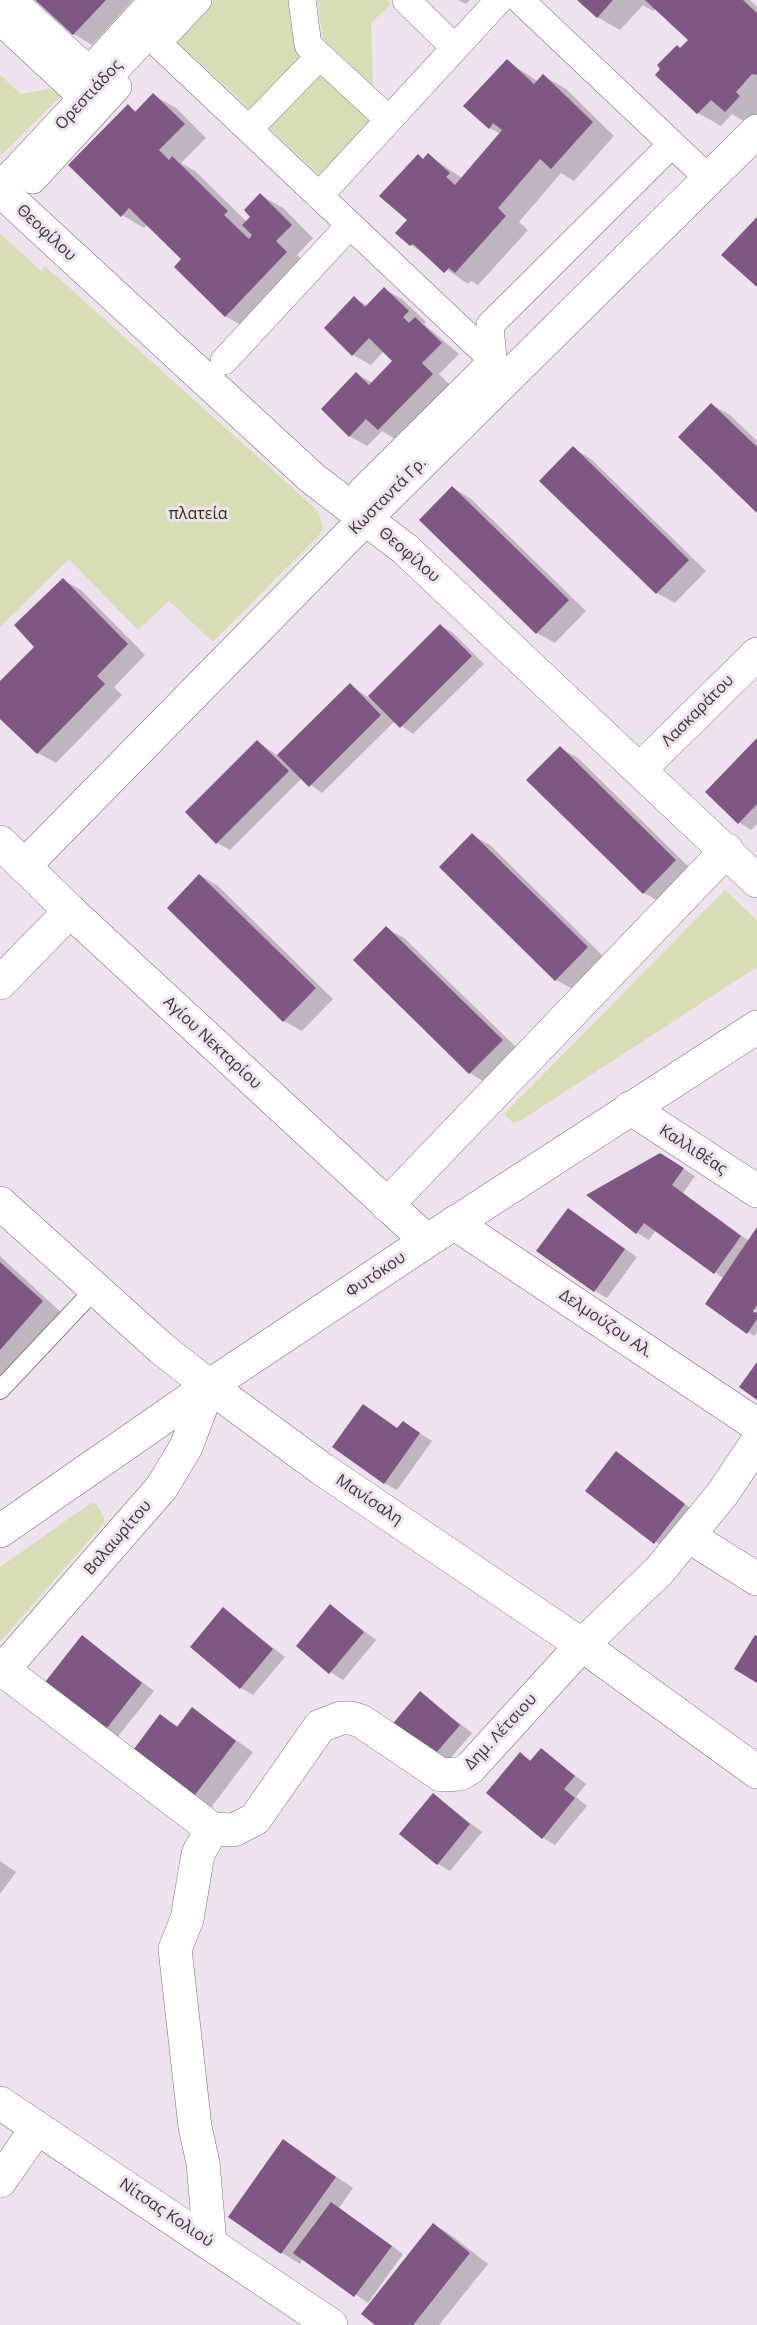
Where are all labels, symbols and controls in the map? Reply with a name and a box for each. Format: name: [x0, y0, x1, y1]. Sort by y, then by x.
street label: Ορεστιάδος: [52, 56, 126, 134]
street label: Θεοφίλου: [12, 201, 80, 265]
street label: Κωσταντά Γρ.: [345, 453, 431, 539]
park label: πλατεία: [168, 504, 228, 524]
street label: Θεοφίλου: [375, 523, 443, 587]
street label: Λασκαράτου: [658, 671, 738, 751]
street label: Αγίου Νεκταρίου: [159, 993, 265, 1093]
street label: Καλλιθέας: [656, 1121, 730, 1179]
street label: Φυτόκου: [343, 1248, 409, 1302]
street label: Δελμούζου Αλ.: [556, 1286, 656, 1362]
street label: Μανίσαλη: [332, 1471, 406, 1529]
street label: Βαλαωρίτου: [80, 1497, 156, 1579]
street label: Δημ. Λέτσιου: [461, 1690, 541, 1774]
street label: Νίτσας Κολιού: [115, 2174, 217, 2252]

